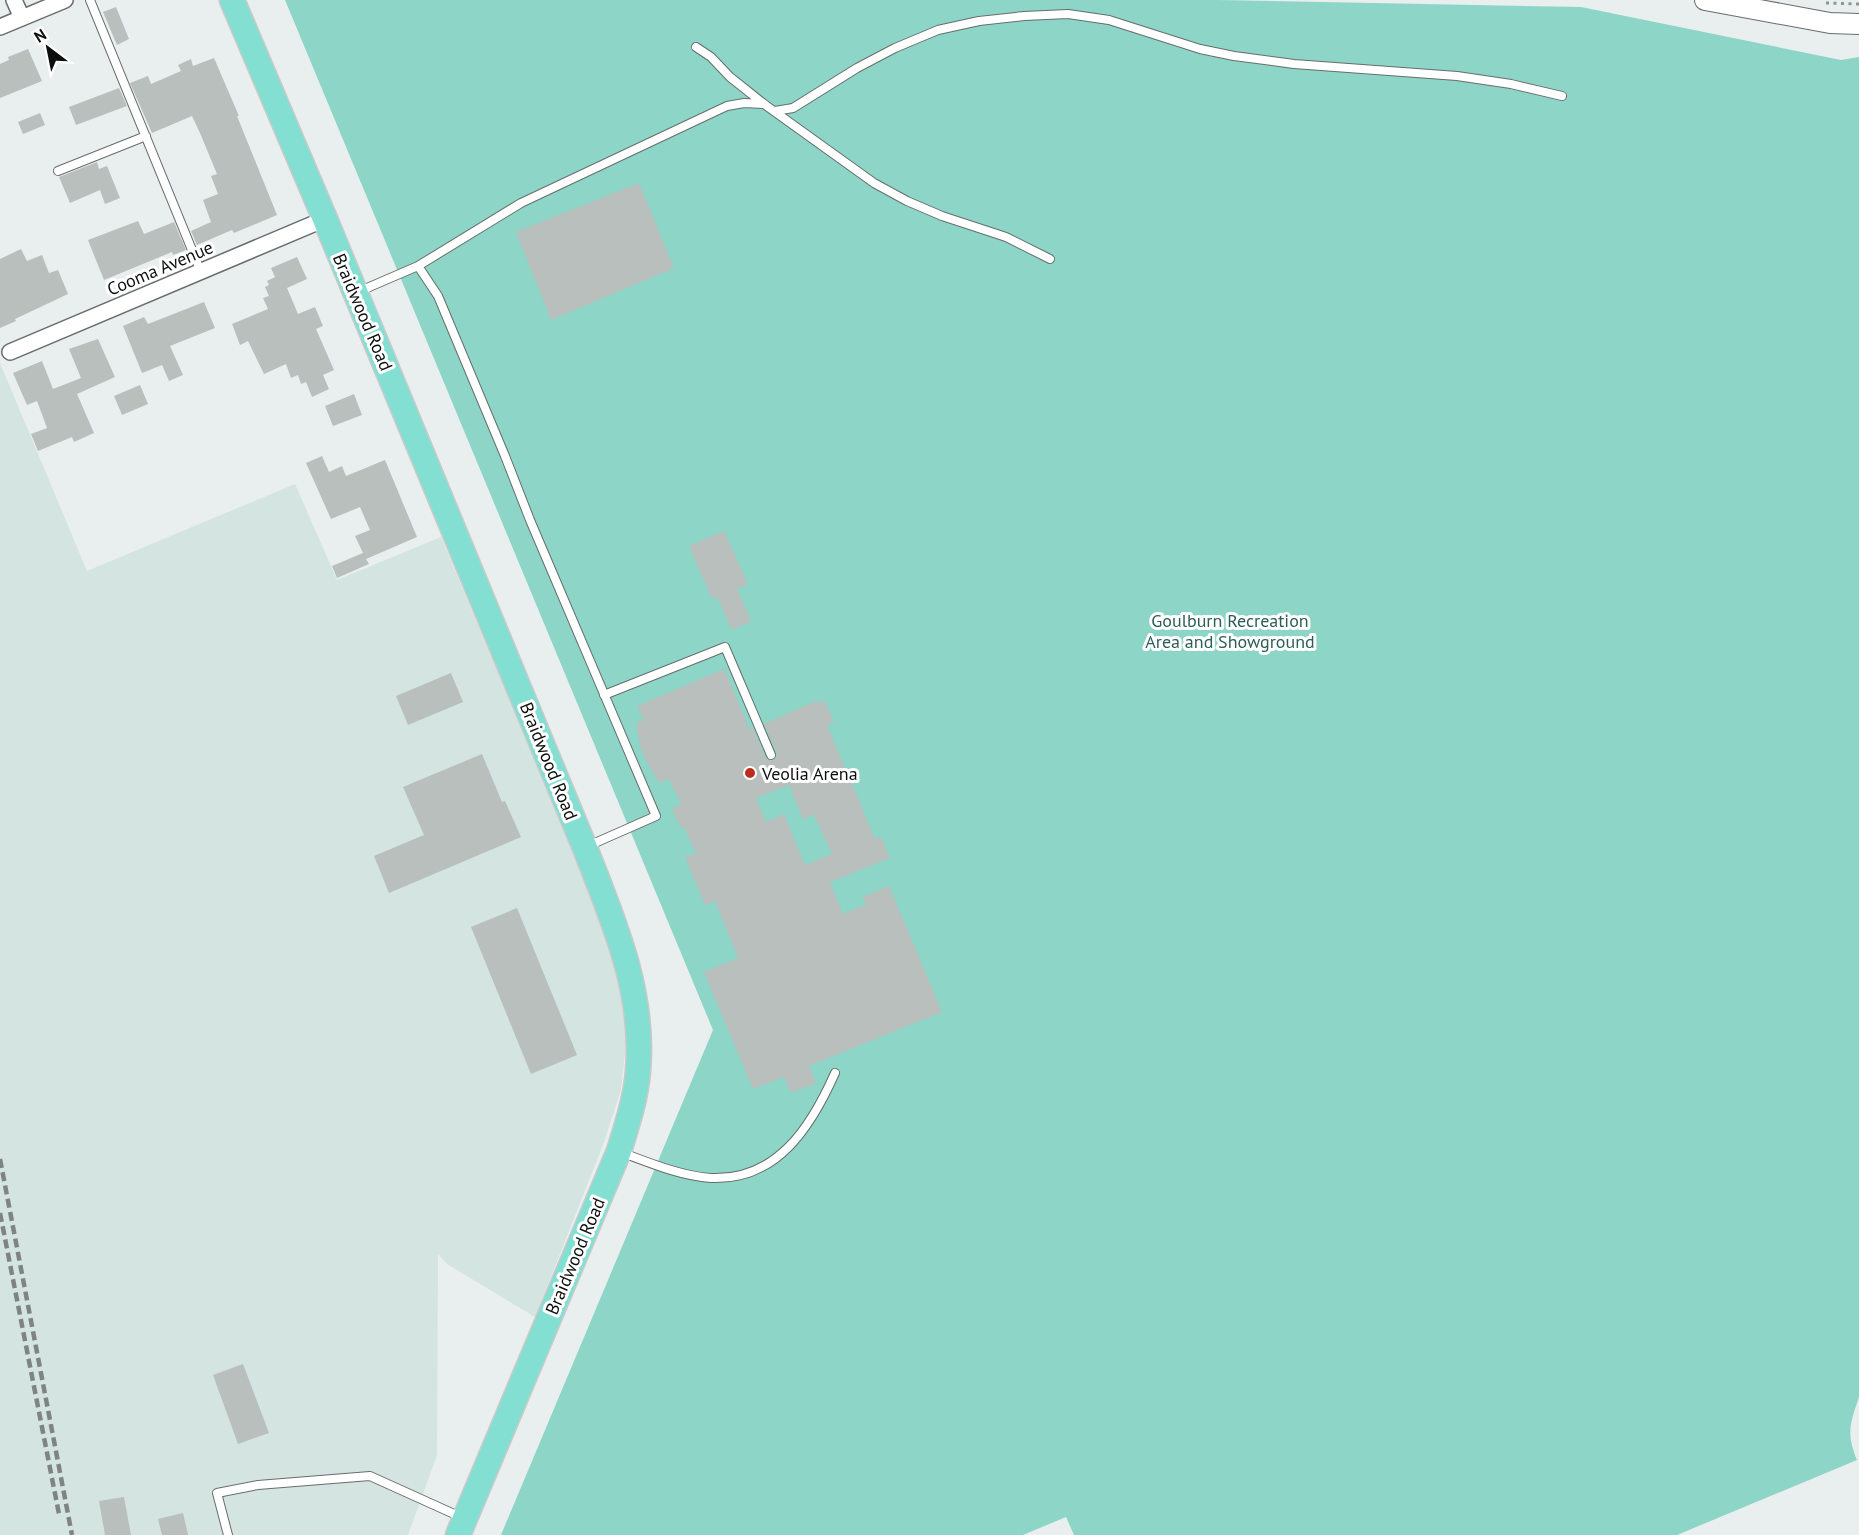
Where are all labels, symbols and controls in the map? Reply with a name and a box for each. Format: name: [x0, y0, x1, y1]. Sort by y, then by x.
north arrow: [18, 18, 78, 78]
text: N: [30, 24, 50, 47]
street label: Cooma Avenue: [104, 235, 216, 301]
street label: Braidwood Road: [328, 250, 398, 374]
park label: Goulburn Recreation Area and Showground: [1145, 609, 1315, 653]
street label: Braidwood Road: [515, 699, 583, 823]
place label: Veolia Arena: [761, 762, 858, 785]
marker: Veolia Arena: [743, 766, 757, 780]
street label: Braidwood Road: [540, 1194, 610, 1318]

